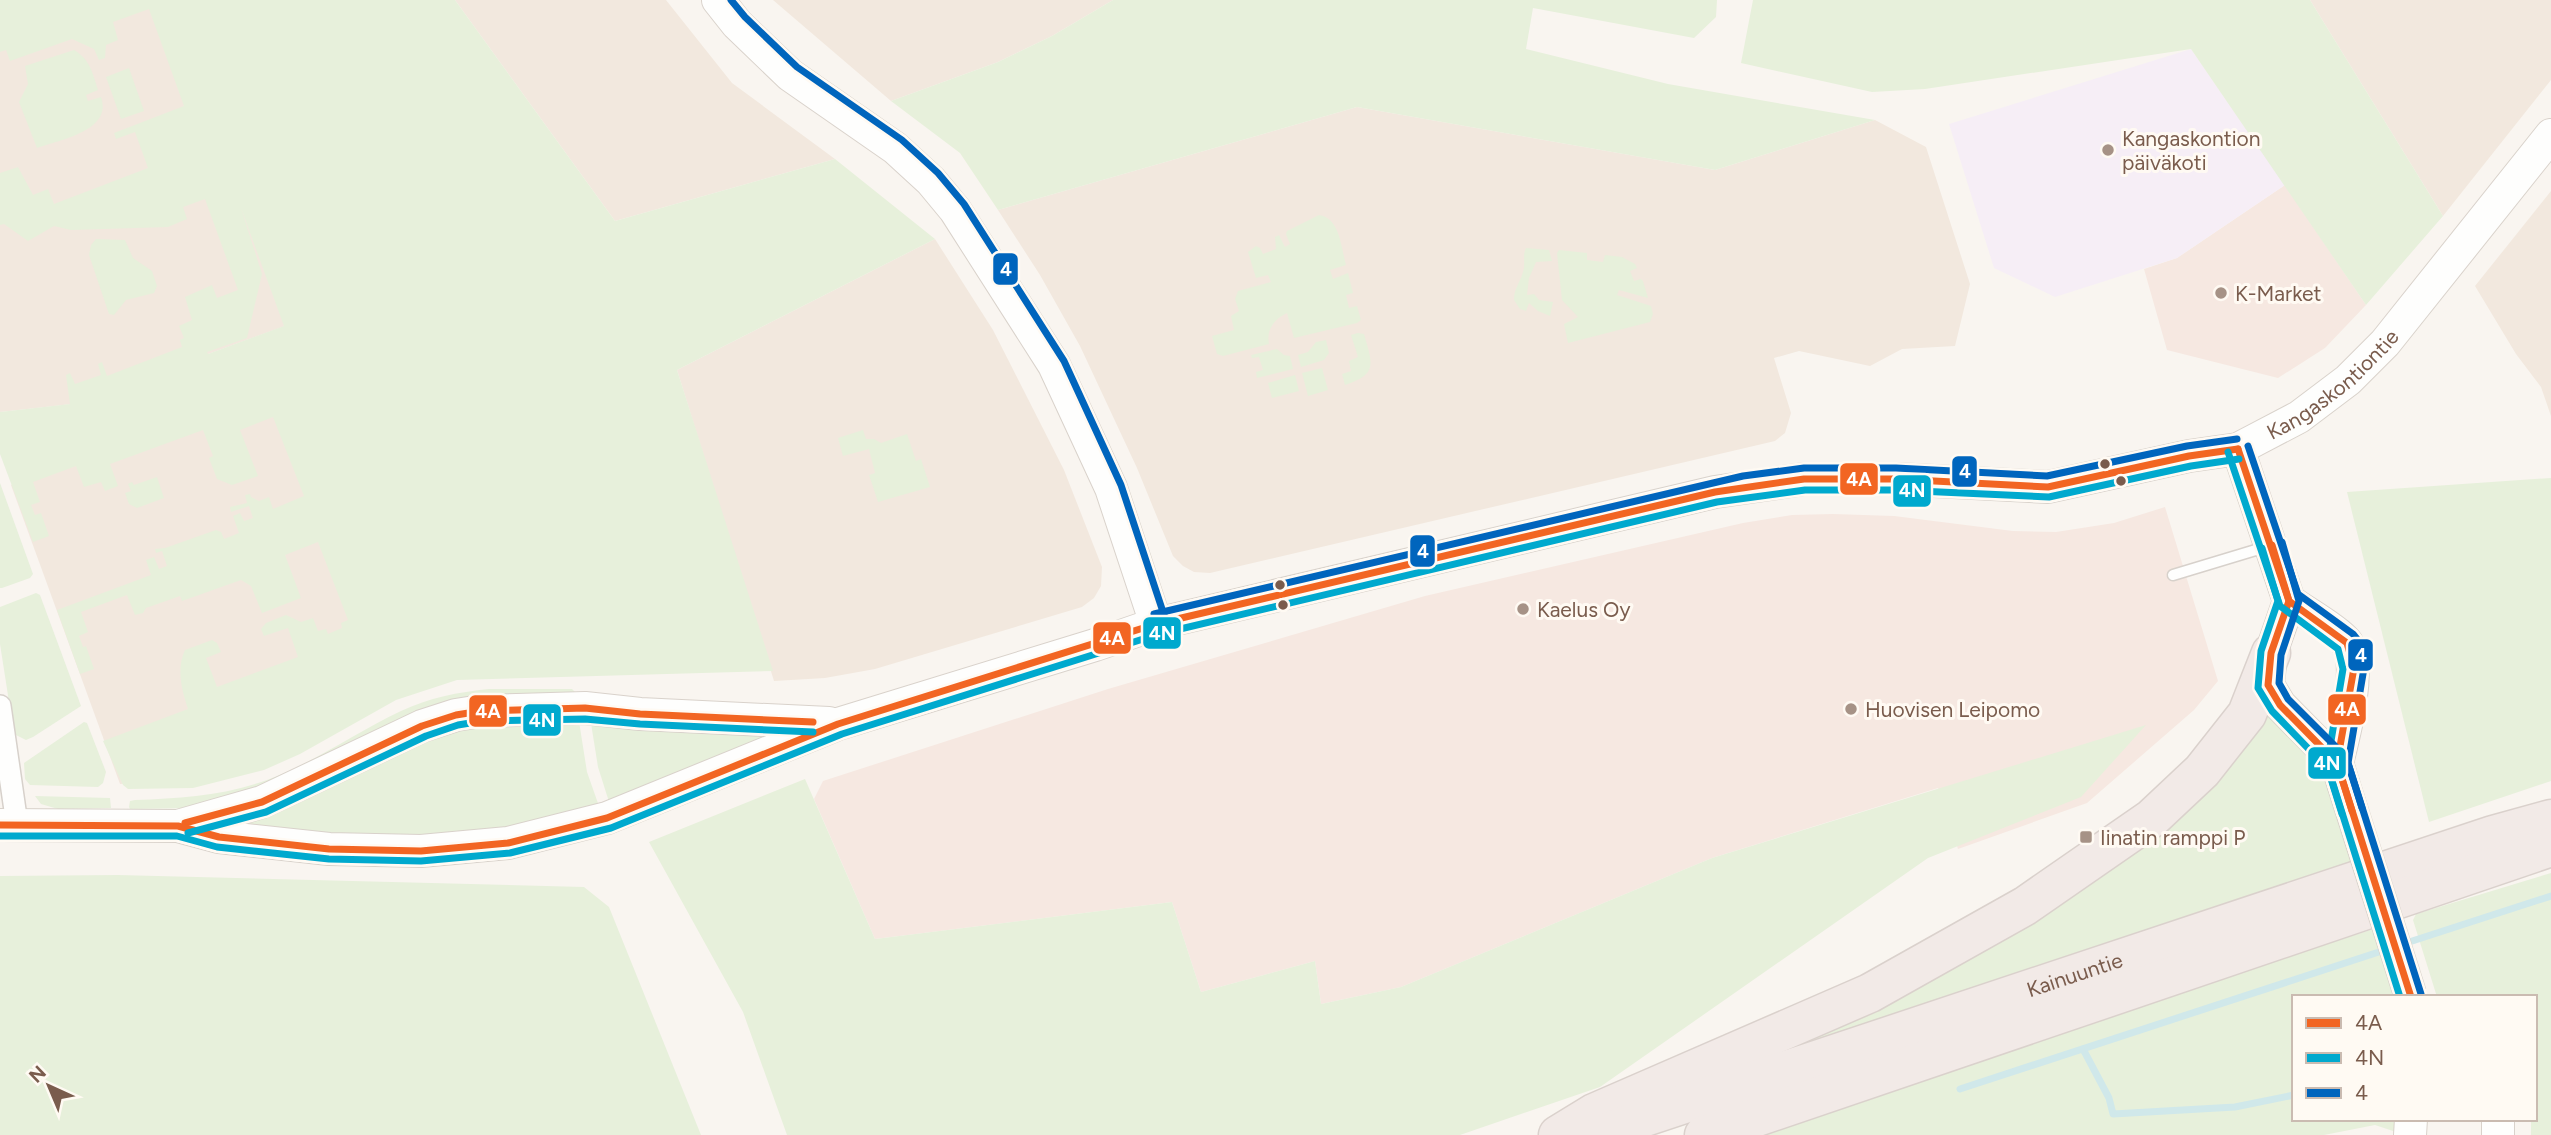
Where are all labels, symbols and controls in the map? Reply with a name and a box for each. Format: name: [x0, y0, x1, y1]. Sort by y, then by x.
place label: Kangaskontion päiväkoti: [2122, 126, 2260, 175]
marker: Kangaskontion päiväkoti: [2100, 142, 2116, 158]
line badge: 4: [992, 252, 1019, 286]
text: 4: [1000, 258, 1012, 281]
place label: K-Market: [2235, 281, 2322, 306]
marker: K-Market: [2213, 285, 2229, 301]
street label: Kangaskontiontie: [2262, 324, 2404, 444]
line badge: 4: [1951, 455, 1978, 488]
unlabelled marker: [2098, 457, 2112, 471]
text: 4: [1959, 460, 1971, 483]
line badge: 4A: [1839, 462, 1879, 496]
text: 4A: [1846, 468, 1872, 491]
line badge: 4N: [1892, 474, 1932, 508]
unlabelled marker: [2114, 474, 2128, 488]
text: 4N: [1899, 479, 1925, 502]
line badge: 4: [1409, 534, 1436, 568]
text: 4: [1417, 540, 1429, 563]
unlabelled marker: [1273, 578, 1287, 592]
place label: Kaelus Oy: [1537, 597, 1630, 622]
unlabelled marker: [1276, 598, 1290, 612]
marker: Kaelus Oy: [1515, 601, 1531, 617]
line badge: 4N: [1142, 616, 1182, 650]
line badge: 4A: [1092, 621, 1132, 655]
text: 4N: [1149, 622, 1175, 645]
text: 4A: [1099, 627, 1125, 650]
line badge: 4: [2347, 638, 2374, 672]
text: 4: [2355, 644, 2367, 667]
line badge: 4A: [2327, 693, 2367, 726]
line badge: 4A: [468, 694, 508, 728]
place label: Huovisen Leipomo: [1865, 697, 2040, 722]
text: 4A: [2334, 698, 2360, 721]
text: 4A: [475, 700, 501, 723]
marker: Huovisen Leipomo: [1843, 701, 1859, 717]
line badge: 4N: [522, 703, 562, 737]
text: 4N: [529, 709, 555, 732]
line badge: 4N: [2307, 746, 2347, 780]
text: 4N: [2314, 752, 2340, 775]
place label: Iinatin ramppi P: [2100, 825, 2245, 850]
marker: Iinatin ramppi P: [2078, 829, 2094, 845]
street label: Kainuuntie: [2023, 947, 2125, 1002]
legend: [2292, 995, 2537, 1121]
text: 4A: [2355, 1010, 2382, 1035]
text: 4N: [2355, 1045, 2384, 1070]
north arrow: [14, 1051, 84, 1121]
text: N: [24, 1061, 51, 1088]
text: 4: [2355, 1080, 2368, 1105]

